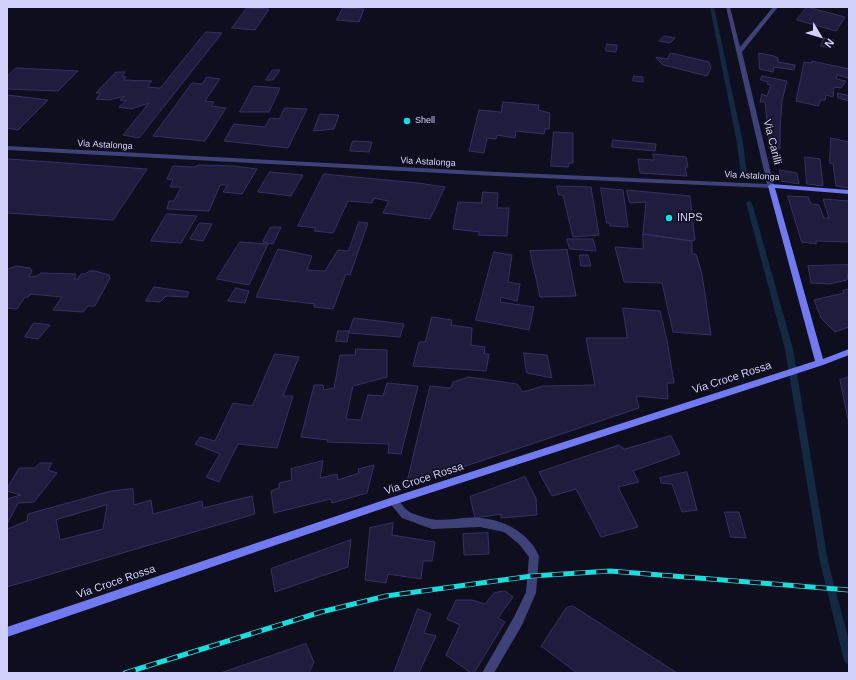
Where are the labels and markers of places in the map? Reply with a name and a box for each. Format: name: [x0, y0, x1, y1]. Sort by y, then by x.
marker: Shell: [402, 116, 412, 126]
place label: Shell: [415, 116, 435, 126]
place label: INPS: [677, 211, 703, 225]
marker: INPS: [664, 213, 674, 223]

